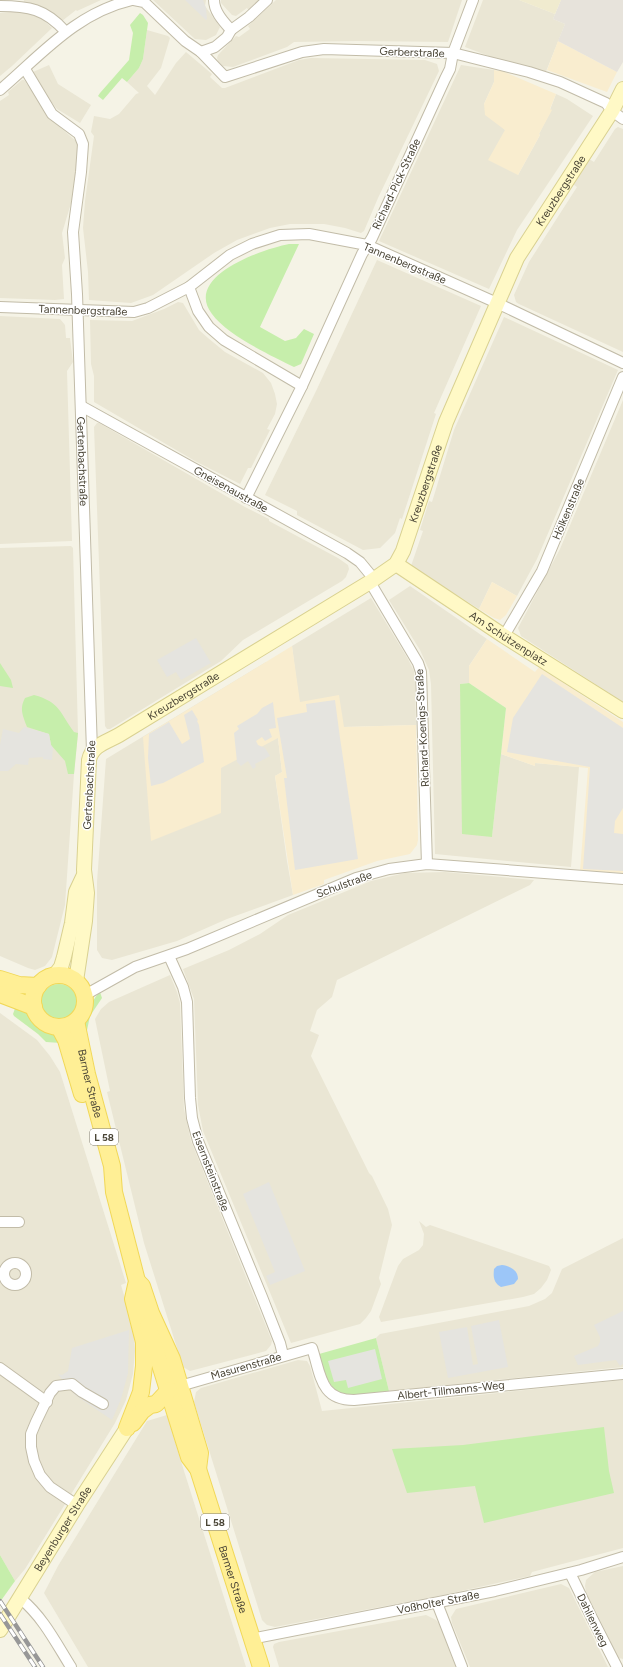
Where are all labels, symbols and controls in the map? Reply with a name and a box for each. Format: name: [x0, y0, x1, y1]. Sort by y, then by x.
street label: Gerberstraße: [379, 45, 445, 60]
street label: Richard-Pick-Straße: [370, 137, 423, 232]
street label: Kreuzbergstraße: [533, 153, 589, 229]
street label: Tannenbergstraße: [361, 240, 448, 287]
street label: Tannenbergstraße: [38, 302, 128, 319]
street label: Gertenbachstraße: [74, 416, 90, 506]
street label: Kreuzbergstraße: [407, 443, 445, 525]
street label: Gneisenaustraße: [191, 464, 270, 515]
street label: Hölkenstraße: [550, 477, 587, 542]
street label: Am Schützenplatz: [467, 609, 550, 669]
street label: Kreuzbergstraße: [145, 669, 222, 723]
street label: Richard-Koenigs-Straße: [413, 669, 432, 787]
street label: Gertenbachstraße: [81, 740, 98, 830]
street label: Schulstraße: [315, 868, 374, 901]
street label: Barmer Straße: [75, 1048, 105, 1119]
road number: L 58: [90, 1129, 118, 1145]
street label: Eisernsteinstraße: [189, 1129, 232, 1213]
street label: Masurenstraße: [209, 1350, 283, 1383]
street label: Albert-Tillmanns-Weg: [397, 1378, 505, 1403]
street label: Beyenburger Straße: [32, 1484, 94, 1574]
road number: L 58: [201, 1514, 229, 1530]
street label: Barmer Straße: [216, 1544, 249, 1615]
street label: Voßholter Straße: [396, 1588, 480, 1617]
street label: Dahlienweg: [574, 1592, 611, 1649]

